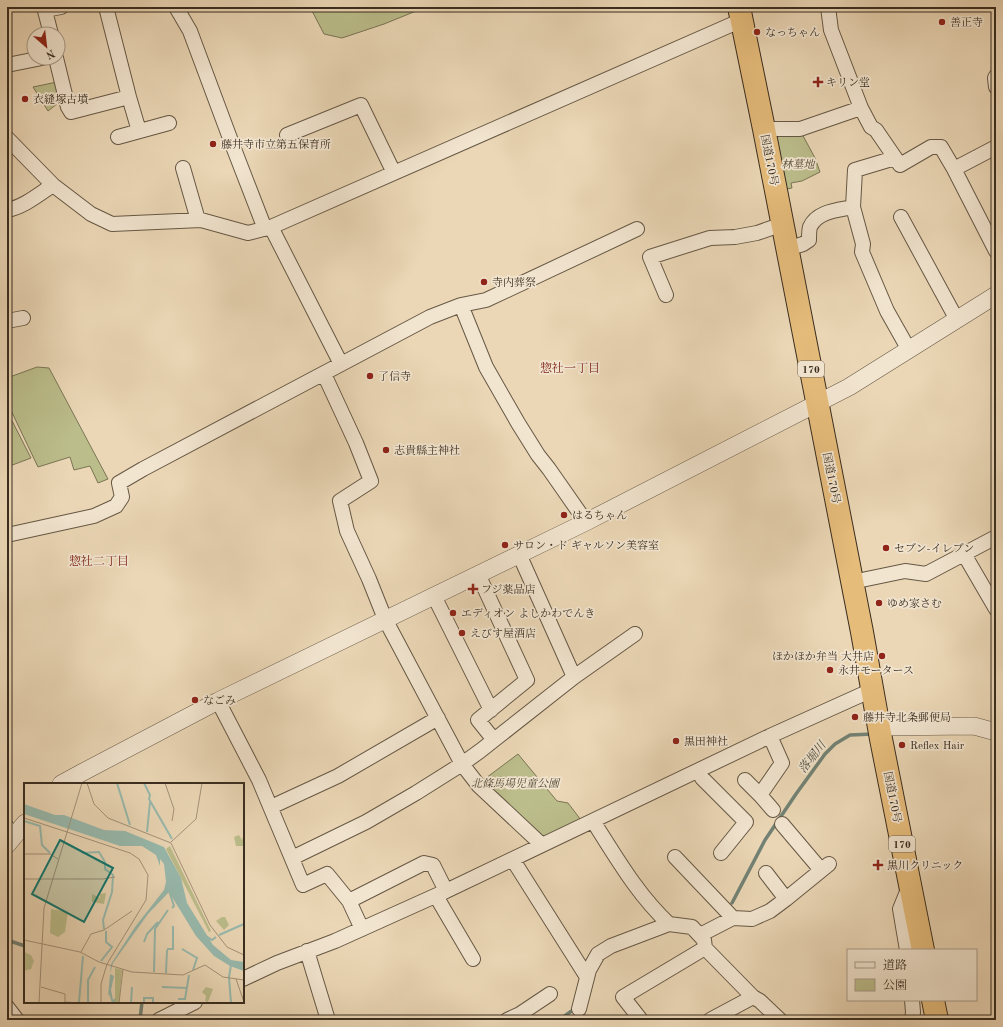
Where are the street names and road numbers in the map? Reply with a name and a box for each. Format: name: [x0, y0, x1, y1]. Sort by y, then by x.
street label: 国道170号: [758, 133, 781, 187]
road number: 170: [798, 361, 824, 377]
street label: 国道170号: [820, 451, 843, 505]
street label: 国道170号: [881, 770, 904, 824]
road number: 170: [889, 836, 915, 852]

